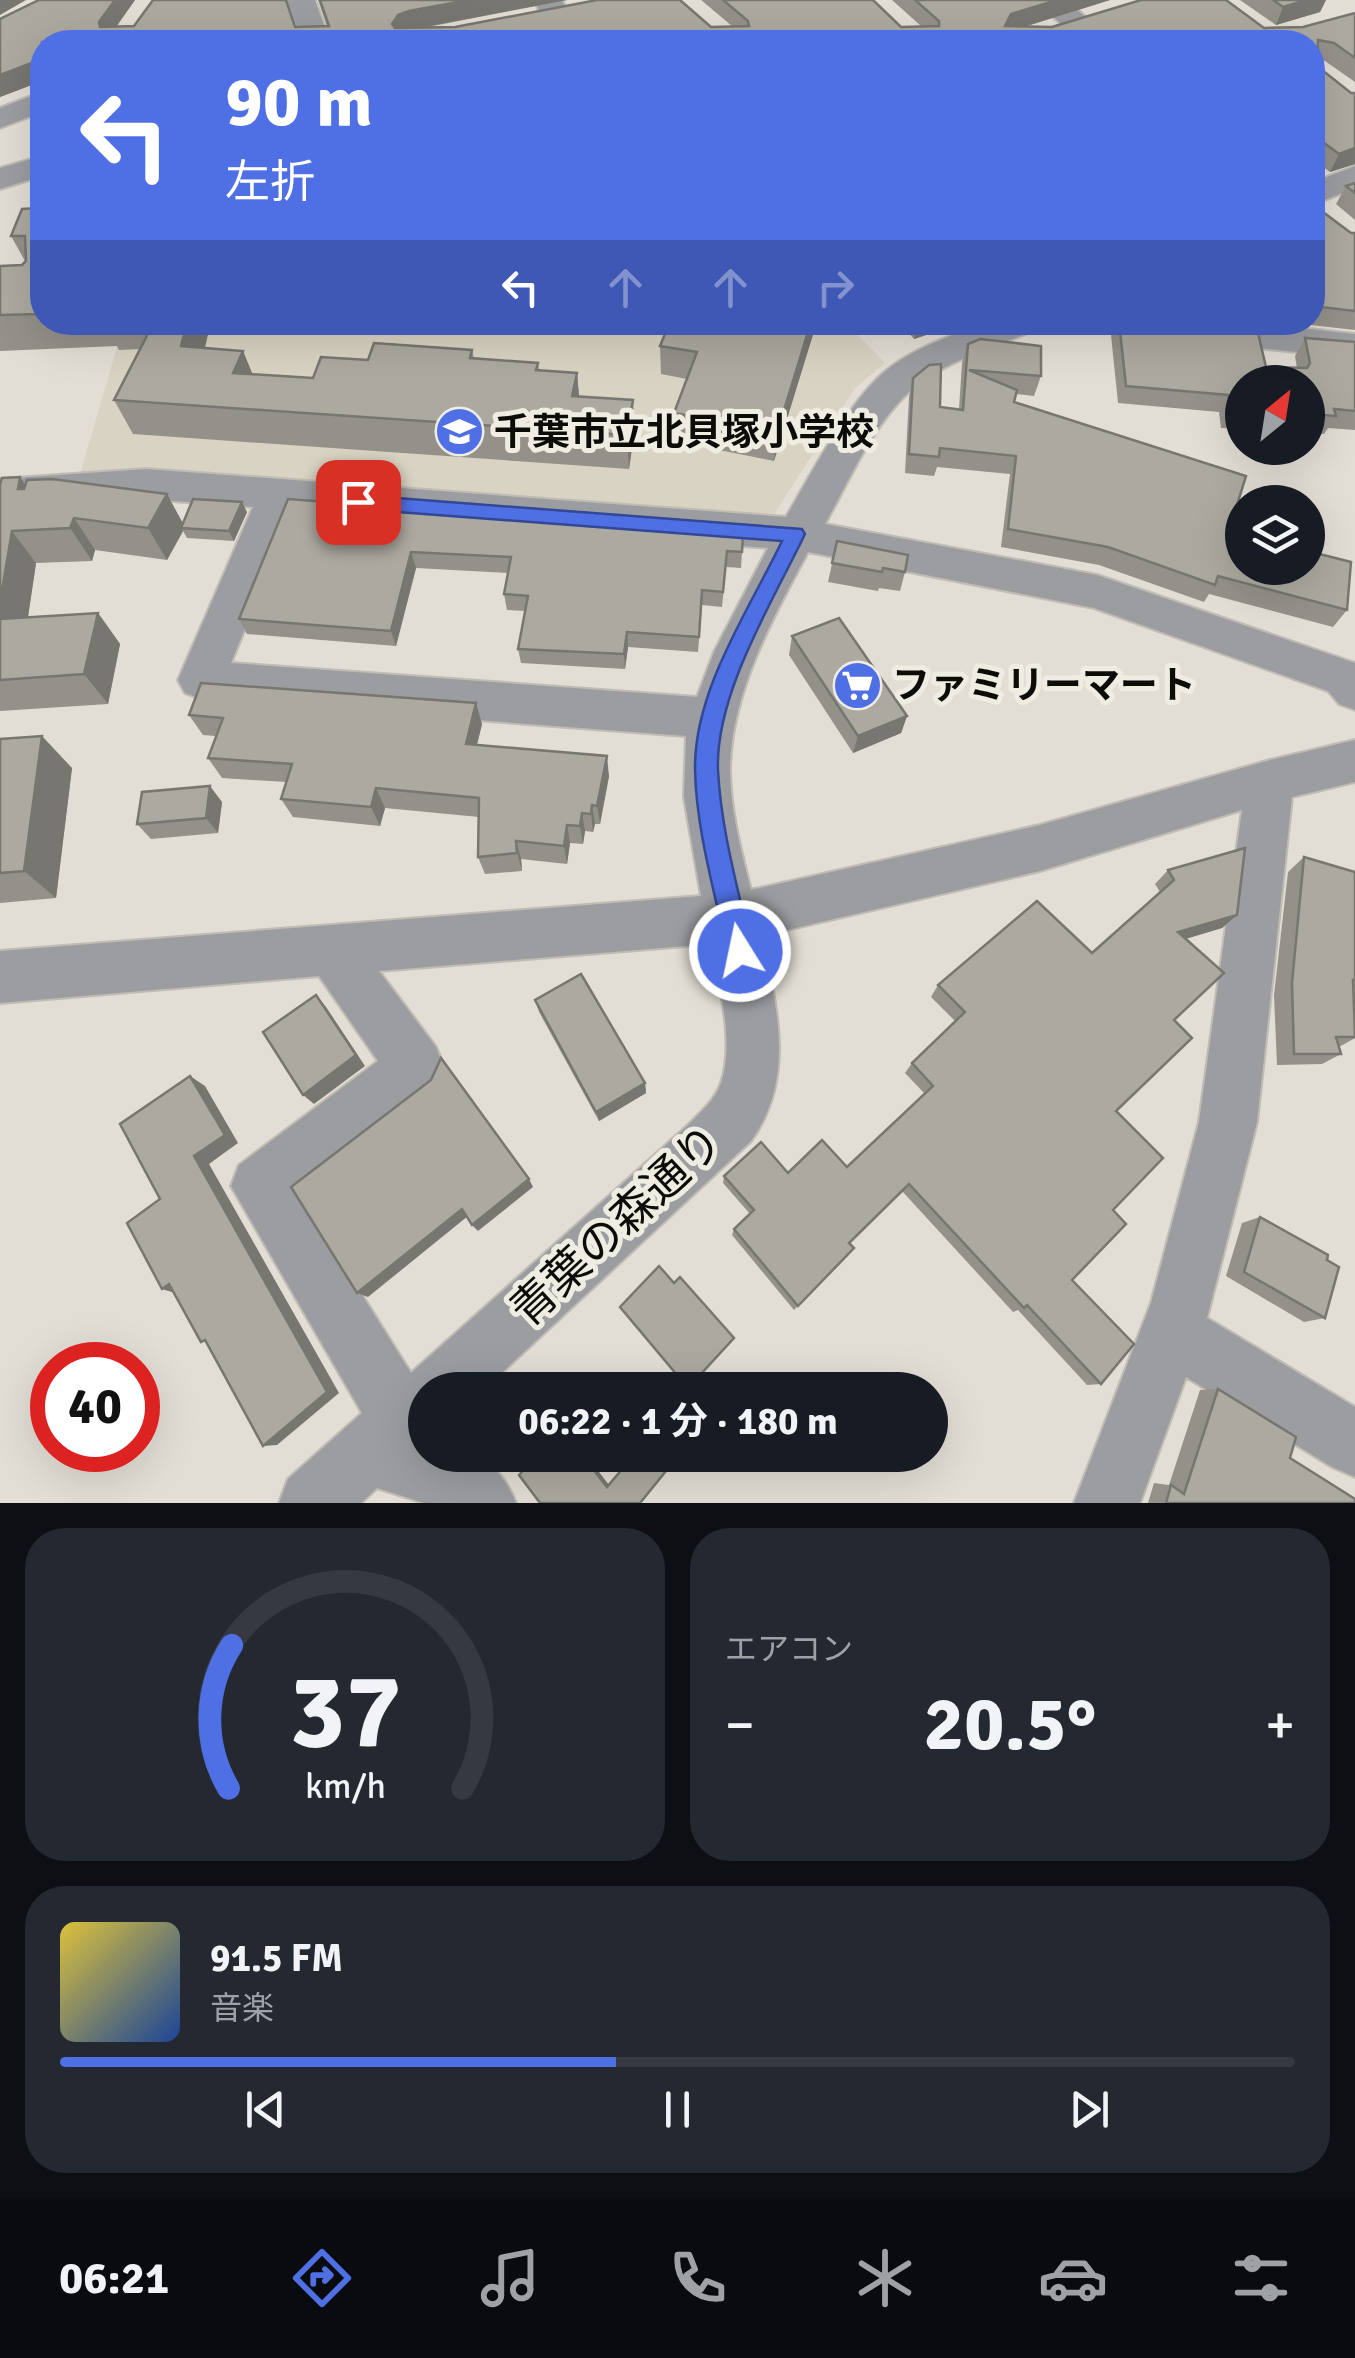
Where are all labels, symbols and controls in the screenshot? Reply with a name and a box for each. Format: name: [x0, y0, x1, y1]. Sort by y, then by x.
text: 90 m: [225, 59, 373, 145]
icon: left: [60, 70, 190, 200]
text: 左折: [225, 155, 315, 210]
icon: left: [493, 260, 548, 315]
icon: ahead: [598, 260, 653, 315]
icon: ahead: [703, 260, 758, 315]
icon: right: [808, 260, 863, 315]
north arrow: [1225, 365, 1325, 465]
map controls: [1225, 365, 1325, 585]
school or university icon: 千葉市立北貝塚小学校: [433, 406, 485, 458]
place label: 千葉市立北貝塚小学校: [494, 409, 874, 456]
pin: [316, 460, 401, 545]
icon: arrive: [331, 475, 386, 530]
button: layers: [1225, 485, 1325, 585]
supermarket icon: ファミリーマート: [831, 659, 883, 711]
place label: ファミリーマート: [892, 662, 1196, 709]
position arrow: [688, 899, 792, 1003]
street label: 青葉の森通り: [500, 1114, 735, 1338]
speed limit sign: 40: [30, 1342, 160, 1472]
text: 06:22 · 1 分 · 180 m: [518, 1398, 838, 1445]
text: エアコン: [725, 1630, 853, 1669]
text: 37: [289, 1648, 401, 1776]
text: 20.5°: [924, 1678, 1097, 1771]
text: −: [725, 1691, 755, 1759]
text: +: [1265, 1691, 1295, 1759]
text: km/h: [305, 1764, 385, 1808]
text: 91.5 FM: [210, 1935, 343, 1982]
text: 音楽: [210, 1989, 274, 2028]
icon: previous: [238, 2082, 293, 2137]
icon: pause: [650, 2082, 705, 2137]
icon: next: [1062, 2082, 1117, 2137]
icon: directions: [287, 2243, 357, 2313]
icon: music: [475, 2243, 545, 2313]
icon: phone: [663, 2243, 733, 2313]
icon: climate: [850, 2243, 920, 2313]
icon: car: [1038, 2243, 1108, 2313]
icon: filters: [1226, 2243, 1296, 2313]
text: 06:21: [59, 2251, 169, 2306]

